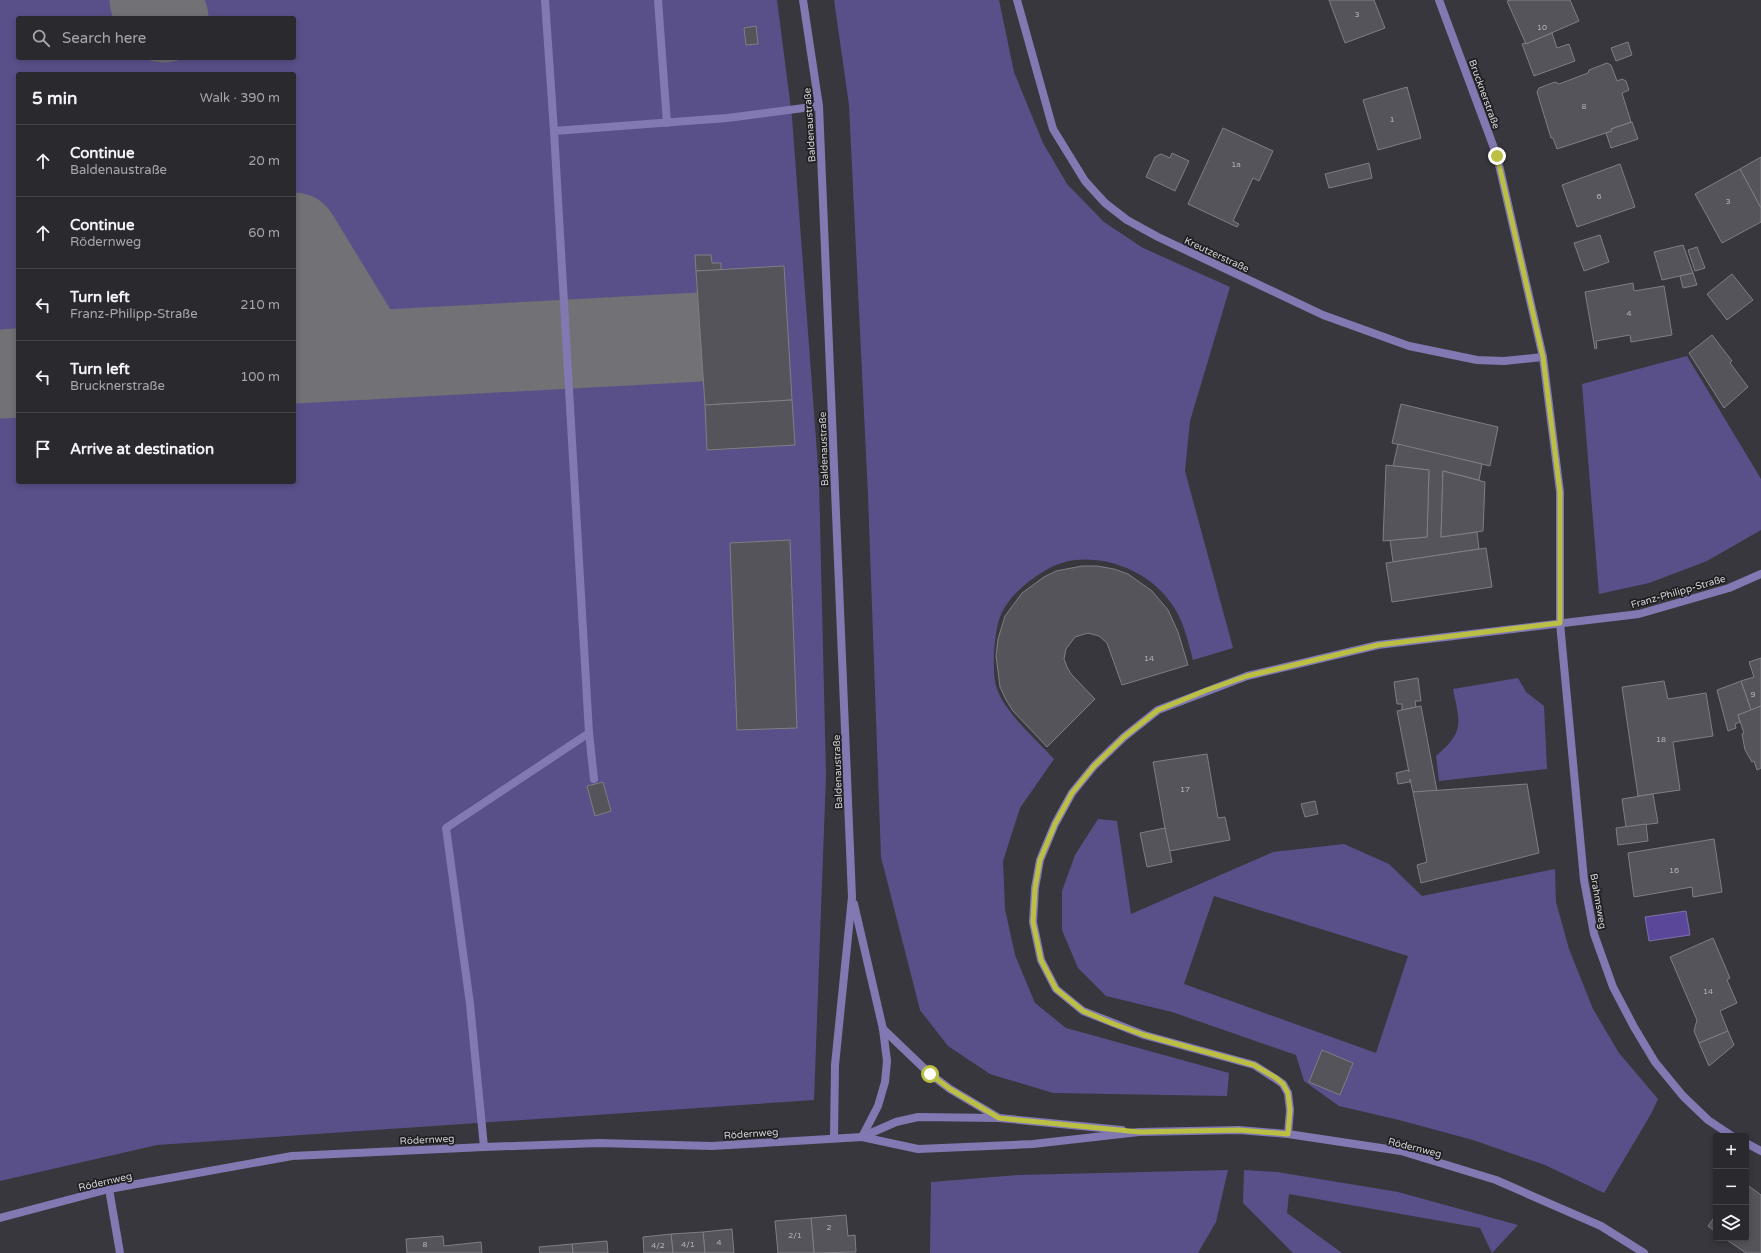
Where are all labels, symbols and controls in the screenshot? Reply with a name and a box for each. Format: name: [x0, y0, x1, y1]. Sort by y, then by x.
house number: 3: [1354, 10, 1360, 19]
search box: [16, 16, 296, 60]
house number: 10: [1537, 23, 1547, 32]
icon: search: [30, 27, 52, 49]
text: Search here: [62, 29, 146, 47]
street label: Brucknerstraße: [1466, 58, 1502, 131]
street label: Baldenaustraße: [801, 87, 819, 163]
text: 5 min: [32, 88, 77, 109]
text: Walk · 390 m: [200, 90, 280, 106]
house number: 8: [1581, 102, 1587, 111]
house number: 1: [1389, 115, 1395, 124]
text: Continue: [70, 144, 134, 162]
route end: [1488, 147, 1506, 165]
icon: ahead: [32, 150, 54, 172]
text: 20 m: [248, 153, 280, 169]
house number: 1a: [1231, 160, 1241, 169]
text: Baldenaustraße: [70, 162, 167, 178]
house number: 6: [1596, 192, 1602, 201]
house number: 3: [1725, 197, 1731, 206]
text: Continue: [70, 216, 134, 234]
icon: ahead: [32, 222, 54, 244]
text: 60 m: [248, 225, 280, 241]
text: Rödernweg: [70, 234, 141, 250]
street label: Kreutzerstraße: [1182, 235, 1251, 275]
text: Turn left: [70, 288, 130, 306]
icon: left: [32, 294, 54, 316]
text: 210 m: [240, 297, 280, 313]
text: Franz-Philipp-Straße: [70, 306, 198, 322]
house number: 4: [1626, 309, 1632, 318]
text: Turn left: [70, 360, 130, 378]
icon: left: [32, 366, 54, 388]
text: 100 m: [240, 369, 280, 385]
text: Brucknerstraße: [70, 378, 165, 394]
street label: Baldenaustraße: [817, 411, 831, 486]
icon: arrive: [32, 438, 54, 460]
text: Arrive at destination: [70, 440, 214, 458]
street label: Franz-Philipp-Straße: [1629, 573, 1727, 611]
house number: 14: [1144, 654, 1154, 663]
house number: 9: [1750, 690, 1756, 699]
street label: Baldenaustraße: [831, 734, 845, 809]
house number: 18: [1656, 735, 1666, 744]
house number: 17: [1180, 785, 1190, 794]
house number: 16: [1669, 866, 1679, 875]
street label: Brahmsweg: [1587, 872, 1609, 930]
house number: 14: [1703, 987, 1713, 996]
route start: [921, 1065, 939, 1083]
street label: Rödernweg: [723, 1126, 779, 1142]
street label: Rödernweg: [399, 1133, 455, 1147]
map controls: [1713, 1133, 1749, 1241]
button: +: [1713, 1133, 1749, 1169]
street label: Rödernweg: [1387, 1136, 1443, 1160]
button: −: [1713, 1169, 1749, 1205]
street label: Rödernweg: [77, 1170, 133, 1194]
button: layers: [1713, 1205, 1749, 1241]
house number: 2: [826, 1223, 832, 1232]
house number: 2/1: [788, 1231, 802, 1240]
house number: 4: [716, 1238, 722, 1247]
house number: 8: [422, 1240, 428, 1249]
house number: 4/1: [681, 1240, 695, 1249]
house number: 4/2: [651, 1241, 665, 1250]

